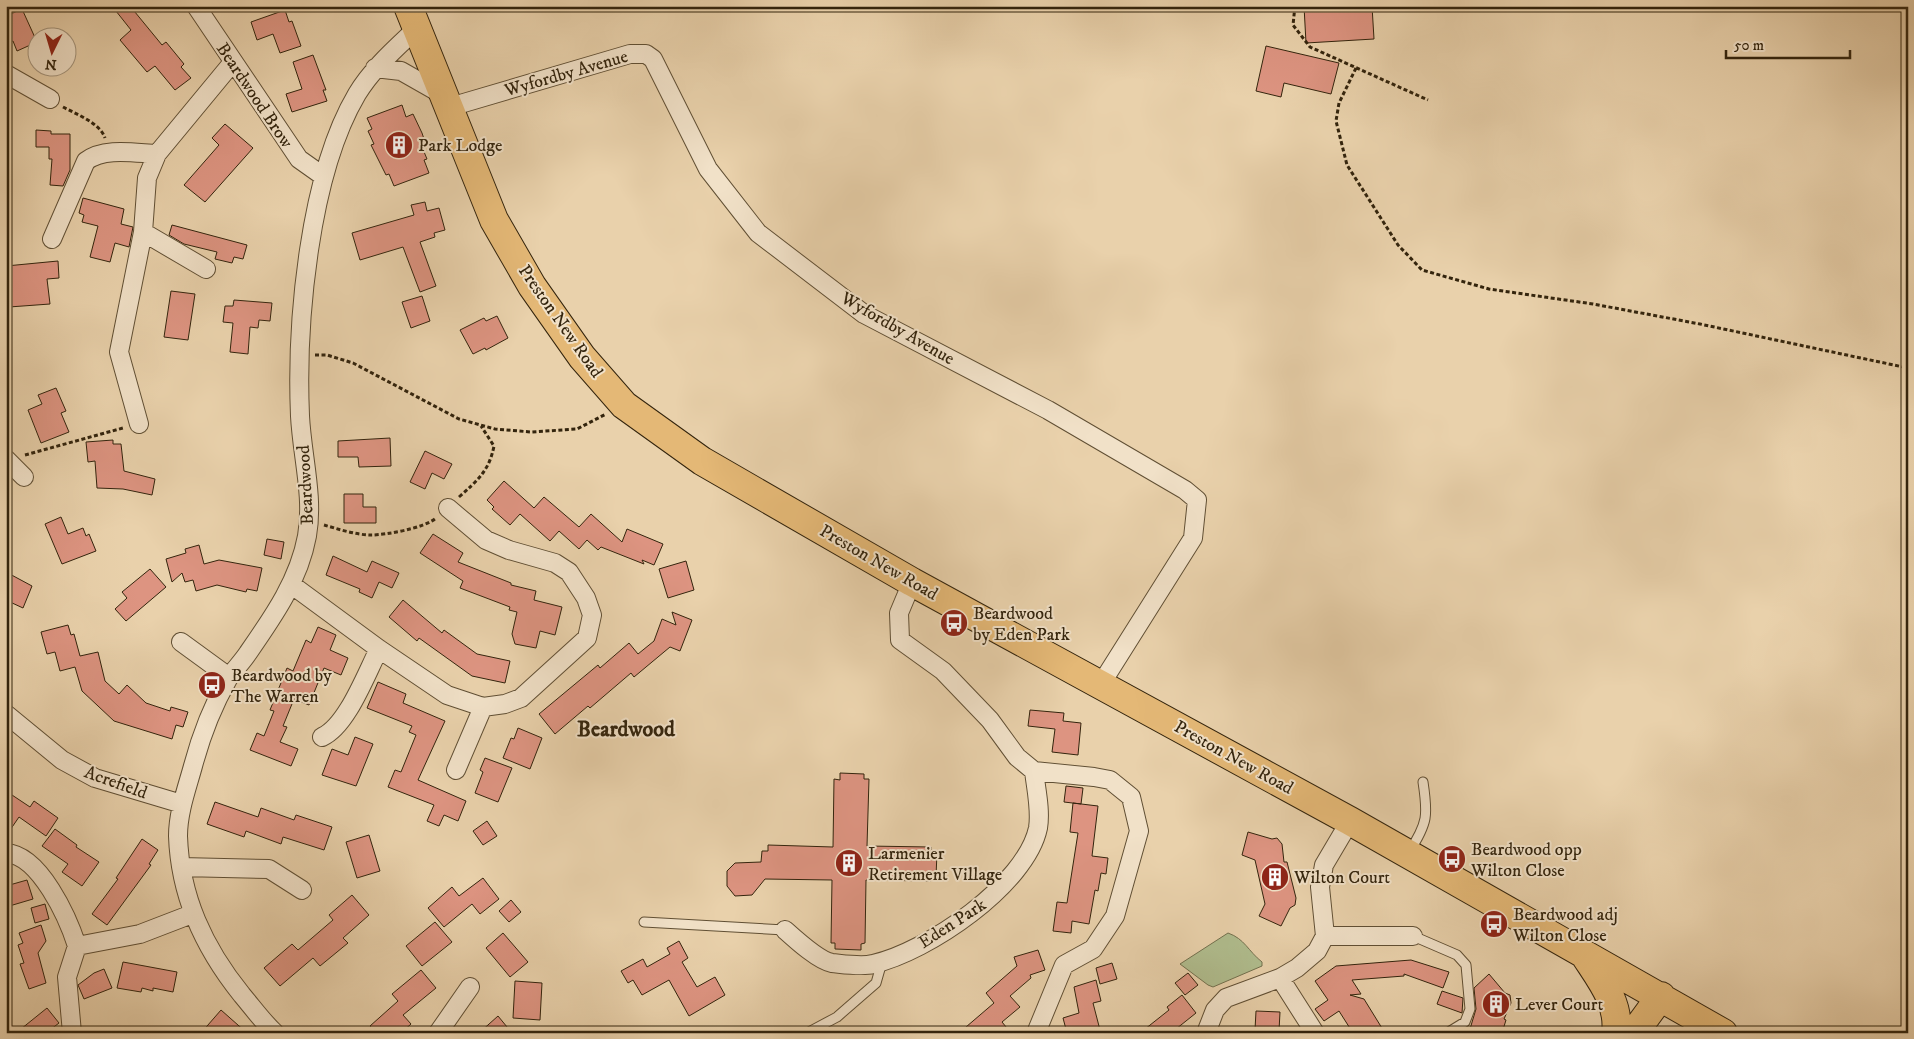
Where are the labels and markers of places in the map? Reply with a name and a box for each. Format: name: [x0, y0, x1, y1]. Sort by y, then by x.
building icon: Park Lodge: [384, 130, 414, 160]
place label: Park Lodge: [418, 135, 502, 157]
place label: Beardwood by Eden Park: [973, 603, 1070, 646]
bus stop icon: Beardwood by Eden Park: [939, 608, 969, 638]
place label: Beardwood by The Warren: [231, 665, 332, 708]
bus stop icon: Beardwood by The Warren: [197, 670, 227, 700]
place label: Beardwood opp Wilton Close: [1470, 839, 1582, 882]
place label: Larmenier Retirement Village: [868, 843, 1002, 886]
bus stop icon: Beardwood opp Wilton Close: [1437, 844, 1467, 874]
building icon: Larmenier Retirement Village: [834, 848, 864, 878]
building icon: Wilton Court: [1260, 862, 1290, 892]
place label: Wilton Court: [1293, 867, 1390, 889]
place label: Beardwood adj Wilton Close: [1512, 904, 1618, 947]
bus stop icon: Beardwood adj Wilton Close: [1479, 909, 1509, 939]
building icon: Lever Court: [1481, 989, 1511, 1019]
place label: Lever Court: [1515, 994, 1603, 1016]

